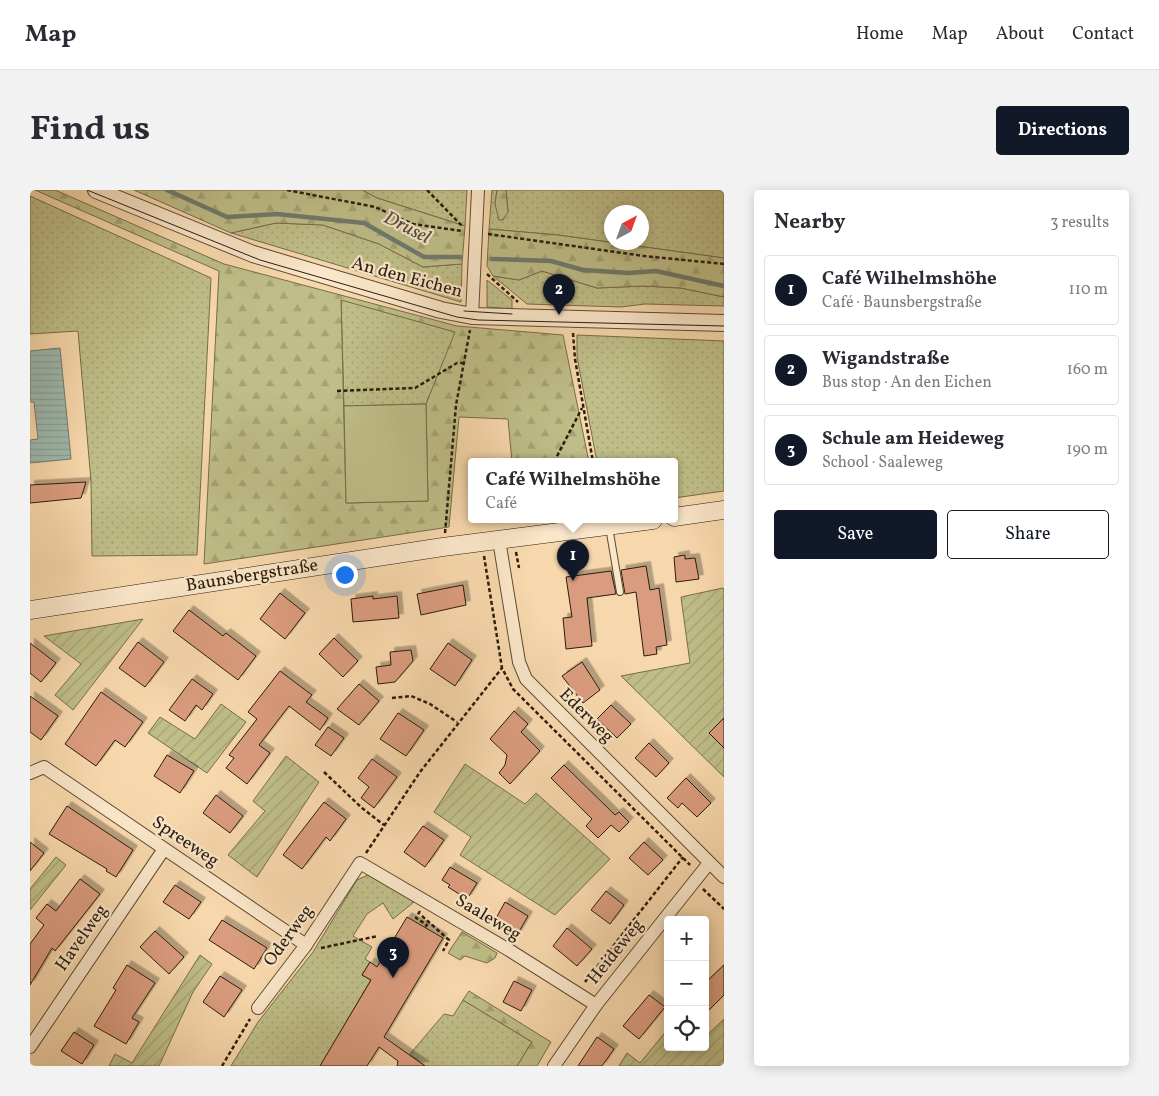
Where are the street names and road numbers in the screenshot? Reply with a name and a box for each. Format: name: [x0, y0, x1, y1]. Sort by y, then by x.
street label: An den Eichen: [349, 251, 465, 305]
street label: Baunsbergstraße: [184, 553, 320, 599]
street label: Ederweg: [553, 683, 619, 749]
street label: Spreeweg: [146, 810, 224, 874]
street label: Saaleweg: [450, 888, 526, 948]
street label: Havelweg: [50, 899, 114, 977]
street label: Oderweg: [258, 900, 320, 972]
street label: Heideweg: [582, 914, 650, 990]

